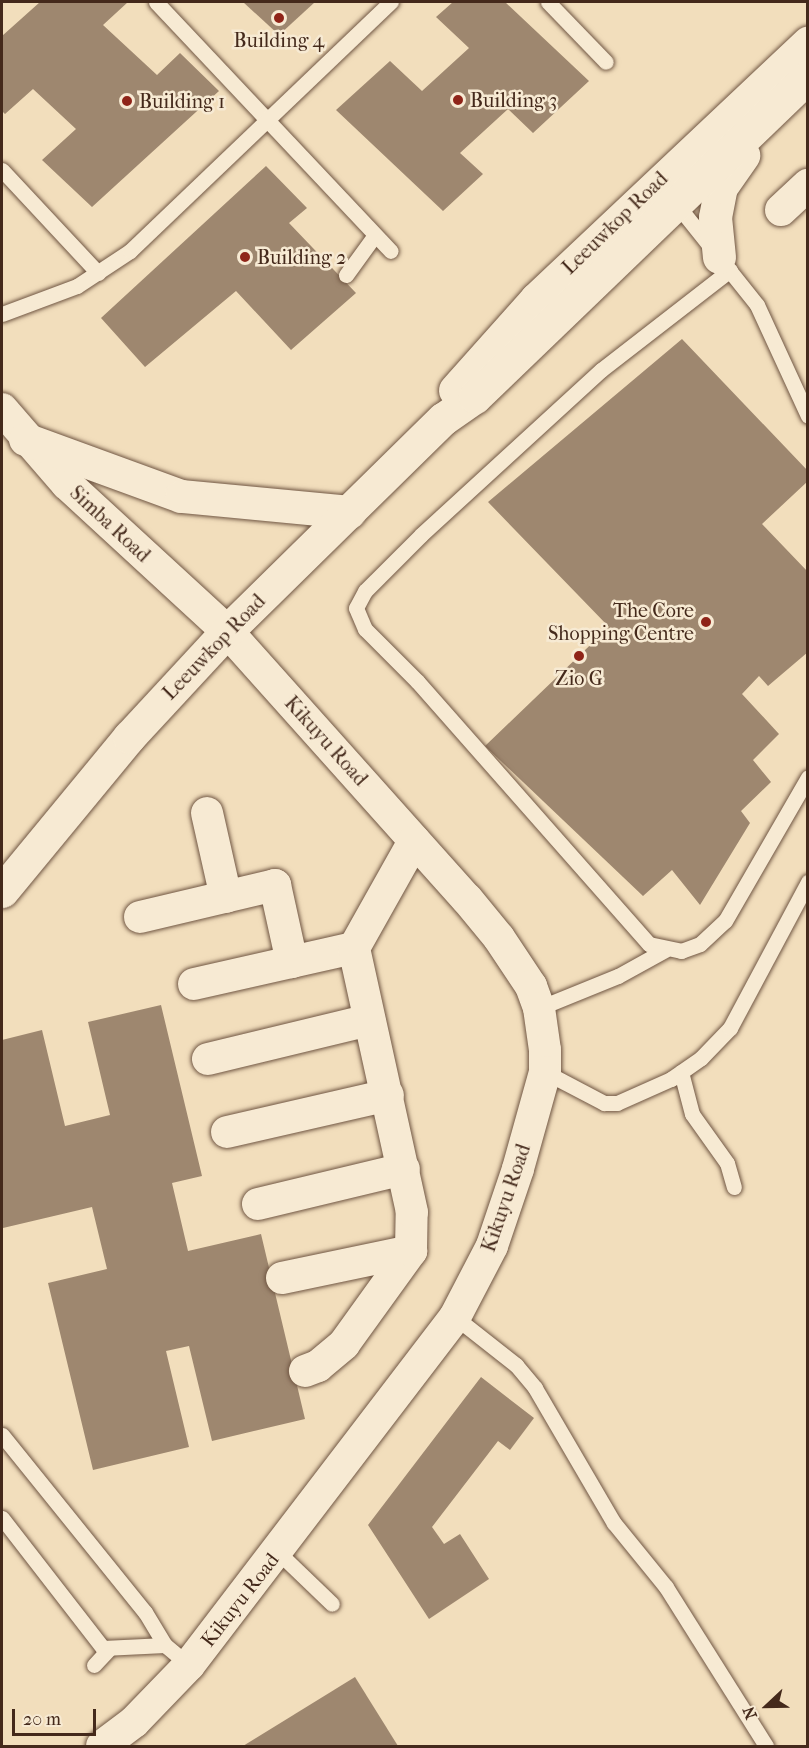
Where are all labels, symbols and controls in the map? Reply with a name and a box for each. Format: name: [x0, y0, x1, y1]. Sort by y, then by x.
marker: Building 4: [272, 11, 286, 25]
place label: Building 4: [234, 28, 324, 52]
place label: Building 3: [470, 88, 557, 112]
place label: Building 1: [139, 89, 225, 113]
marker: Building 3: [451, 93, 465, 107]
marker: Building 1: [120, 94, 134, 108]
street label: Leeuwkop Road: [557, 167, 673, 279]
place label: Building 2: [257, 245, 346, 269]
marker: Building 2: [238, 250, 252, 264]
street label: Simba Road: [65, 481, 155, 567]
street label: Leeuwkop Road: [158, 589, 270, 705]
place label: The Core Shopping Centre: [548, 598, 694, 645]
marker: The Core Shopping Centre: [699, 615, 713, 629]
marker: Zio G: [572, 649, 586, 663]
place label: Zio G: [555, 666, 603, 690]
street label: Kikuyu Road: [279, 691, 373, 791]
street label: Kikuyu Road: [476, 1141, 536, 1255]
street label: Kikuyu Road: [196, 1548, 284, 1652]
north arrow: [737, 1676, 797, 1736]
scale bar: [15, 1697, 99, 1735]
text: N: [739, 1704, 761, 1722]
text: 20 m: [23, 1709, 61, 1730]

